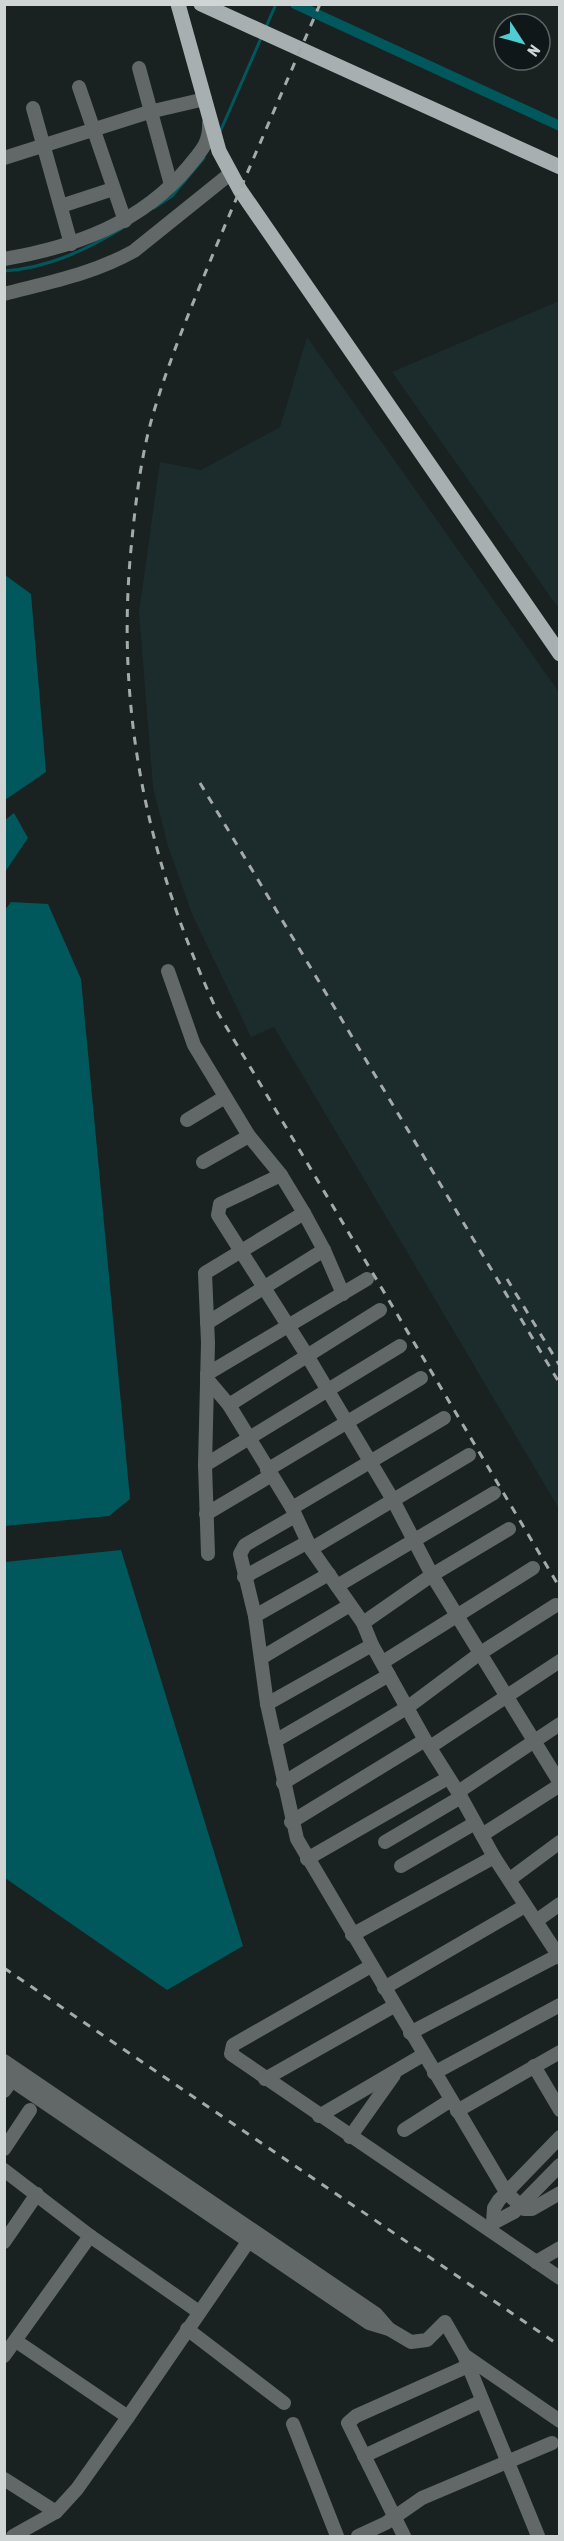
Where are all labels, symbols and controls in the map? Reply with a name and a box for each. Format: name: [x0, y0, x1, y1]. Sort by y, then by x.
north arrow: [492, 12, 552, 72]
text: N: [524, 42, 544, 60]

